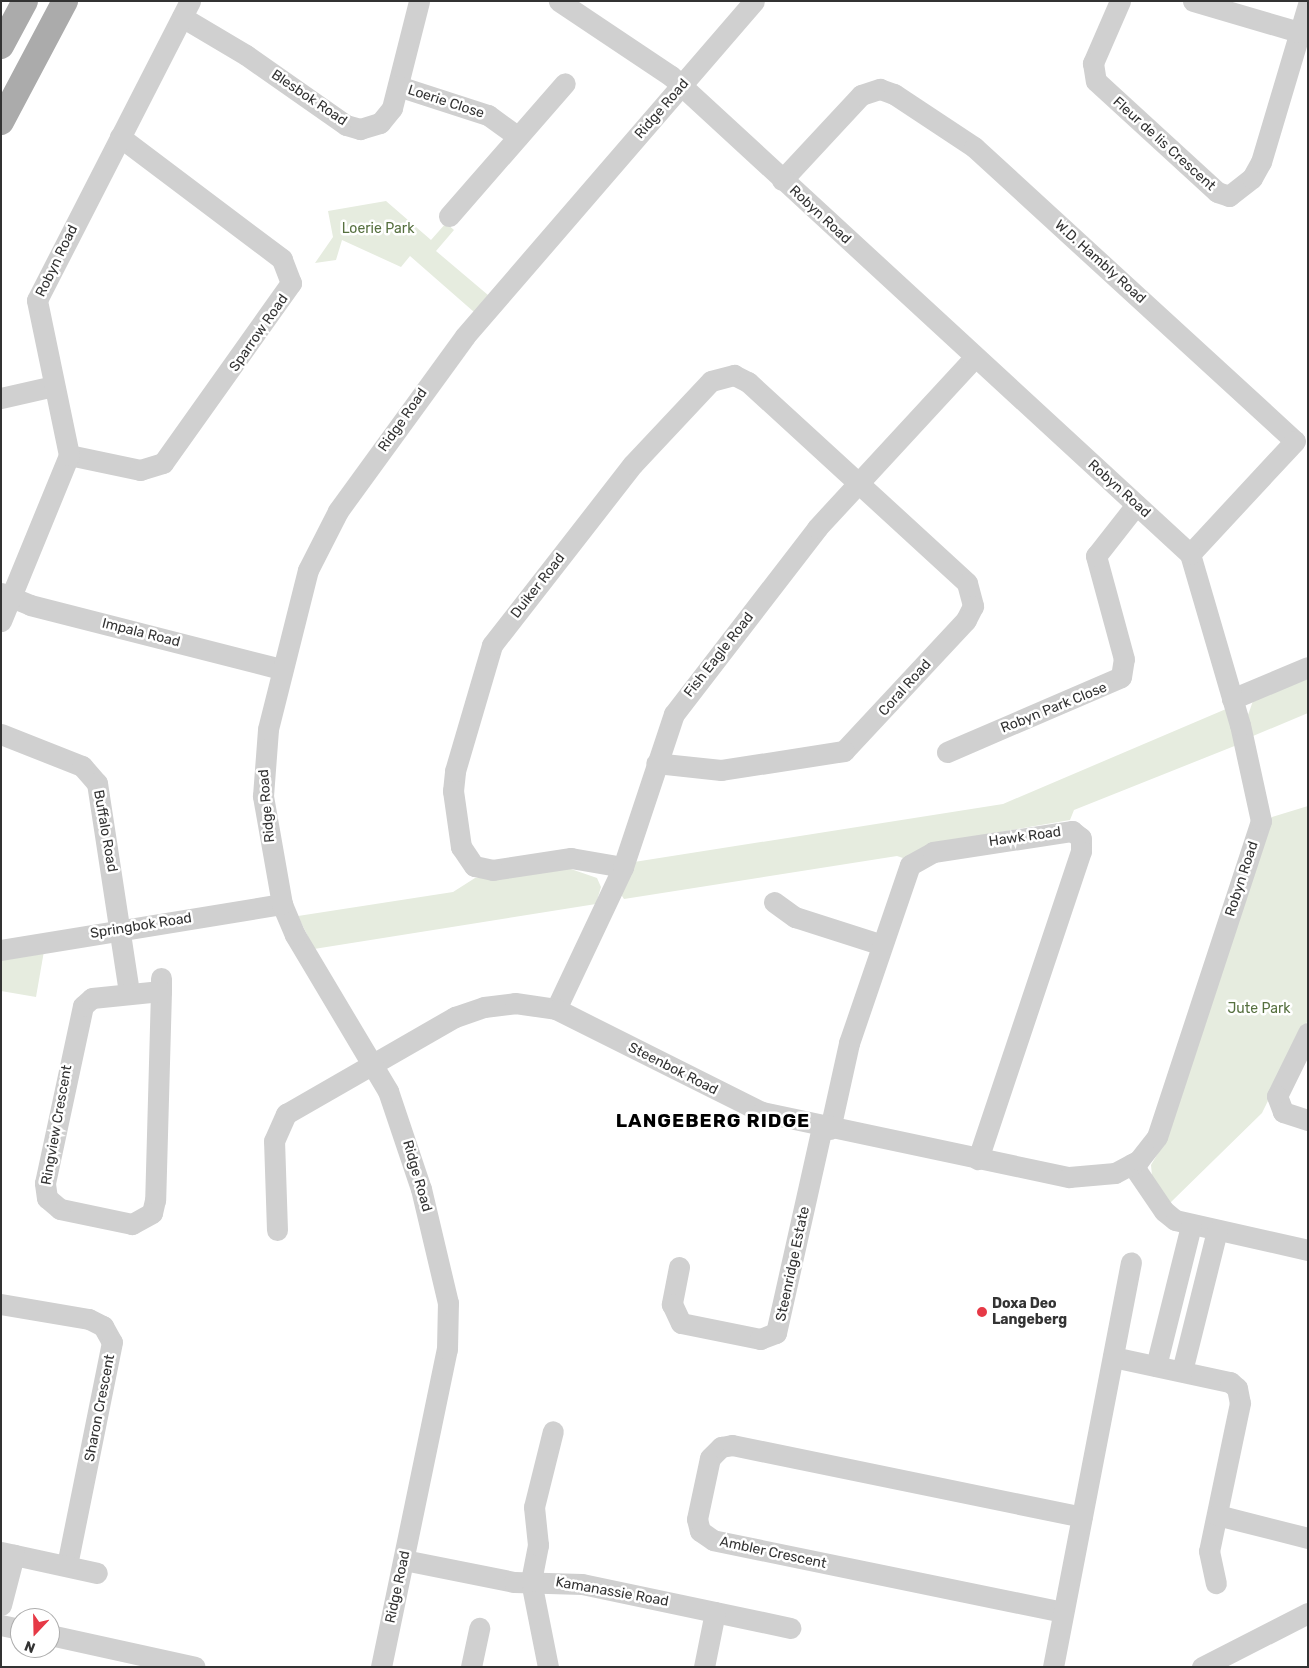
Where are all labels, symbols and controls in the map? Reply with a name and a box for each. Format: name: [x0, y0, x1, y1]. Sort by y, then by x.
street label: Blesbok Road: [268, 66, 350, 130]
street label: Ridge Road: [631, 76, 693, 142]
street label: Loerie Close: [406, 82, 486, 122]
street label: Fleur de lis Crescent: [1109, 93, 1219, 195]
street label: Robyn Road: [786, 182, 854, 248]
street label: W.D. Hambly Road: [1051, 217, 1149, 307]
park label: Loerie Park: [342, 221, 414, 237]
street label: Robyn Road: [32, 222, 82, 300]
street label: Sparrow Road: [226, 291, 292, 375]
street label: Ridge Road: [375, 385, 431, 455]
street label: Robyn Road: [1084, 457, 1154, 521]
street label: Duiker Road: [507, 550, 569, 622]
street label: Fish Eagle Road: [681, 609, 757, 701]
street label: Impala Road: [100, 615, 182, 651]
street label: Coral Road: [875, 656, 935, 720]
street label: Robyn Park Close: [998, 679, 1110, 737]
street label: Ridge Road: [255, 769, 279, 843]
street label: Buffalo Road: [90, 789, 120, 873]
street label: Hawk Road: [988, 824, 1062, 850]
street label: Robyn Road: [1222, 839, 1262, 919]
street label: Springbok Road: [89, 910, 193, 942]
park label: Jute Park: [1227, 1001, 1291, 1017]
street label: Steenbok Road: [625, 1039, 721, 1099]
street label: Ringview Crescent: [38, 1064, 76, 1186]
district label: LANGEBERG RIDGE: [614, 1110, 812, 1132]
street label: Ridge Road: [399, 1138, 435, 1214]
street label: Steenridge Estate: [773, 1205, 813, 1323]
place label: Doxa Deo Langeberg: [992, 1296, 1067, 1328]
marker: Doxa Deo Langeberg: [976, 1306, 988, 1318]
street label: Sharon Crescent: [81, 1353, 119, 1463]
street label: Ambler Crescent: [718, 1533, 828, 1573]
street label: Ridge Road: [382, 1549, 414, 1625]
street label: Kamanassie Road: [554, 1574, 670, 1610]
north arrow: [10, 1608, 60, 1658]
text: N: [22, 1637, 38, 1656]

